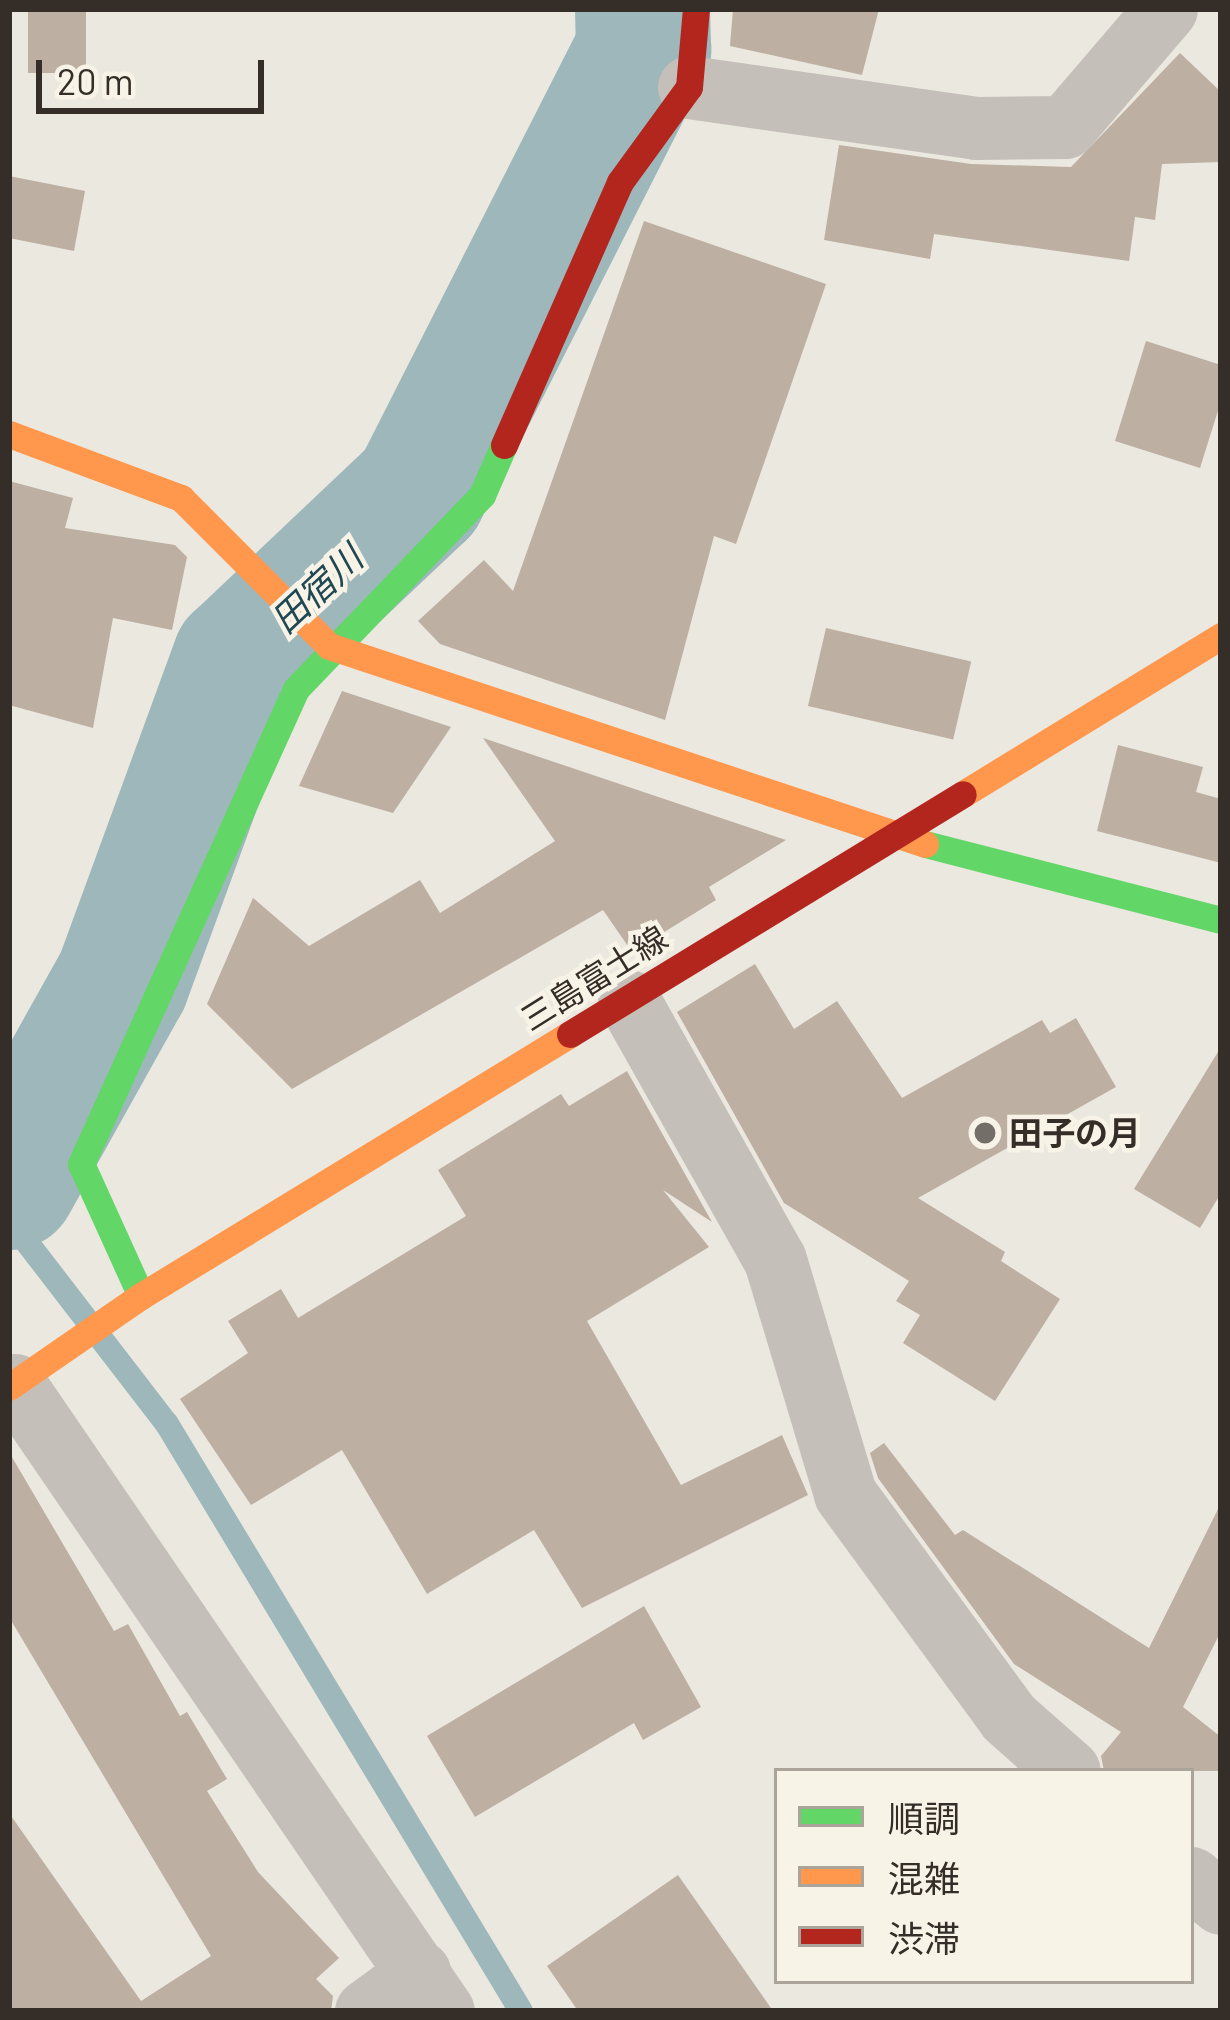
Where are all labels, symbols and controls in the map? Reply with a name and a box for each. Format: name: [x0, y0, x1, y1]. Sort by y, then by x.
scale bar: [42, 36, 270, 110]
text: 20 m: [57, 59, 134, 102]
water label: 田宿川: [262, 535, 370, 641]
street label: 三島富士線: [514, 917, 674, 1039]
place label: 田子の月: [1009, 1113, 1141, 1153]
marker: 田子の月: [972, 1120, 998, 1146]
legend: [774, 1768, 1194, 1984]
text: 順調: [888, 1796, 960, 1839]
text: 混雑: [888, 1856, 960, 1899]
text: 渋滞: [888, 1916, 960, 1959]

